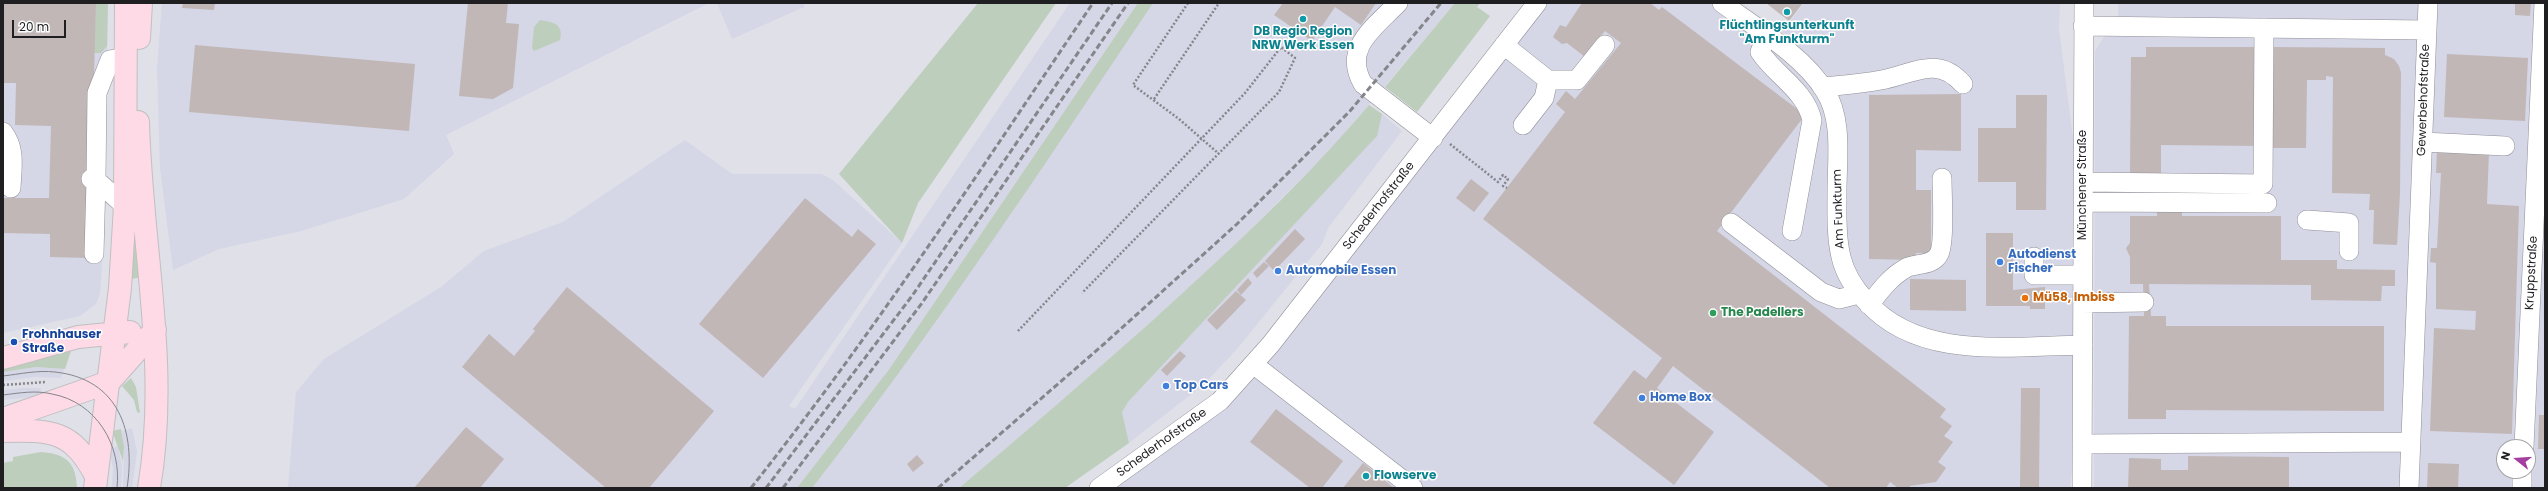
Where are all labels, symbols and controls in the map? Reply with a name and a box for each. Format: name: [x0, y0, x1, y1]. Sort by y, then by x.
marker: Flüchtlingsunterkunft "Am Funkturm": [1782, 7, 1792, 17]
scale bar: [14, 12, 68, 38]
marker: DB Regio Region NRW Werk Essen: [1298, 14, 1308, 24]
text: 20 m: [19, 18, 49, 35]
place label: Flüchtlingsunterkunft "Am Funkturm": [1720, 19, 1854, 47]
place label: DB Regio Region NRW Werk Essen: [1252, 25, 1354, 53]
street label: Gewerbehofstraße: [2415, 44, 2433, 156]
street label: Münchener Straße: [2076, 130, 2090, 240]
street label: Schederhofstraße: [1340, 159, 1418, 253]
street label: Am Funkturm: [1830, 169, 1848, 249]
street label: Kruppstraße: [2523, 235, 2541, 311]
place label: Autodienst Fischer: [2008, 248, 2076, 276]
marker: Autodienst Fischer: [1995, 257, 2005, 267]
place label: Automobile Essen: [1286, 264, 1396, 278]
marker: Automobile Essen: [1273, 266, 1283, 276]
place label: Mü58, Imbiss: [2033, 291, 2115, 305]
marker: Mü58, Imbiss: [2020, 293, 2030, 303]
place label: The Padellers: [1721, 306, 1804, 320]
marker: The Padellers: [1708, 308, 1718, 318]
place label: Frohnhauser Straße: [22, 328, 101, 356]
marker: Frohnhauser Straße: [9, 337, 19, 347]
place label: Top Cars: [1174, 379, 1229, 393]
marker: Top Cars: [1161, 381, 1171, 391]
place label: Home Box: [1650, 391, 1712, 405]
marker: Home Box: [1637, 393, 1647, 403]
street label: Schederhofstraße: [1114, 406, 1210, 480]
north arrow: [2496, 439, 2536, 479]
text: N: [2497, 449, 2514, 462]
place label: Flowserve: [1374, 469, 1436, 483]
marker: Flowserve: [1361, 471, 1371, 481]

